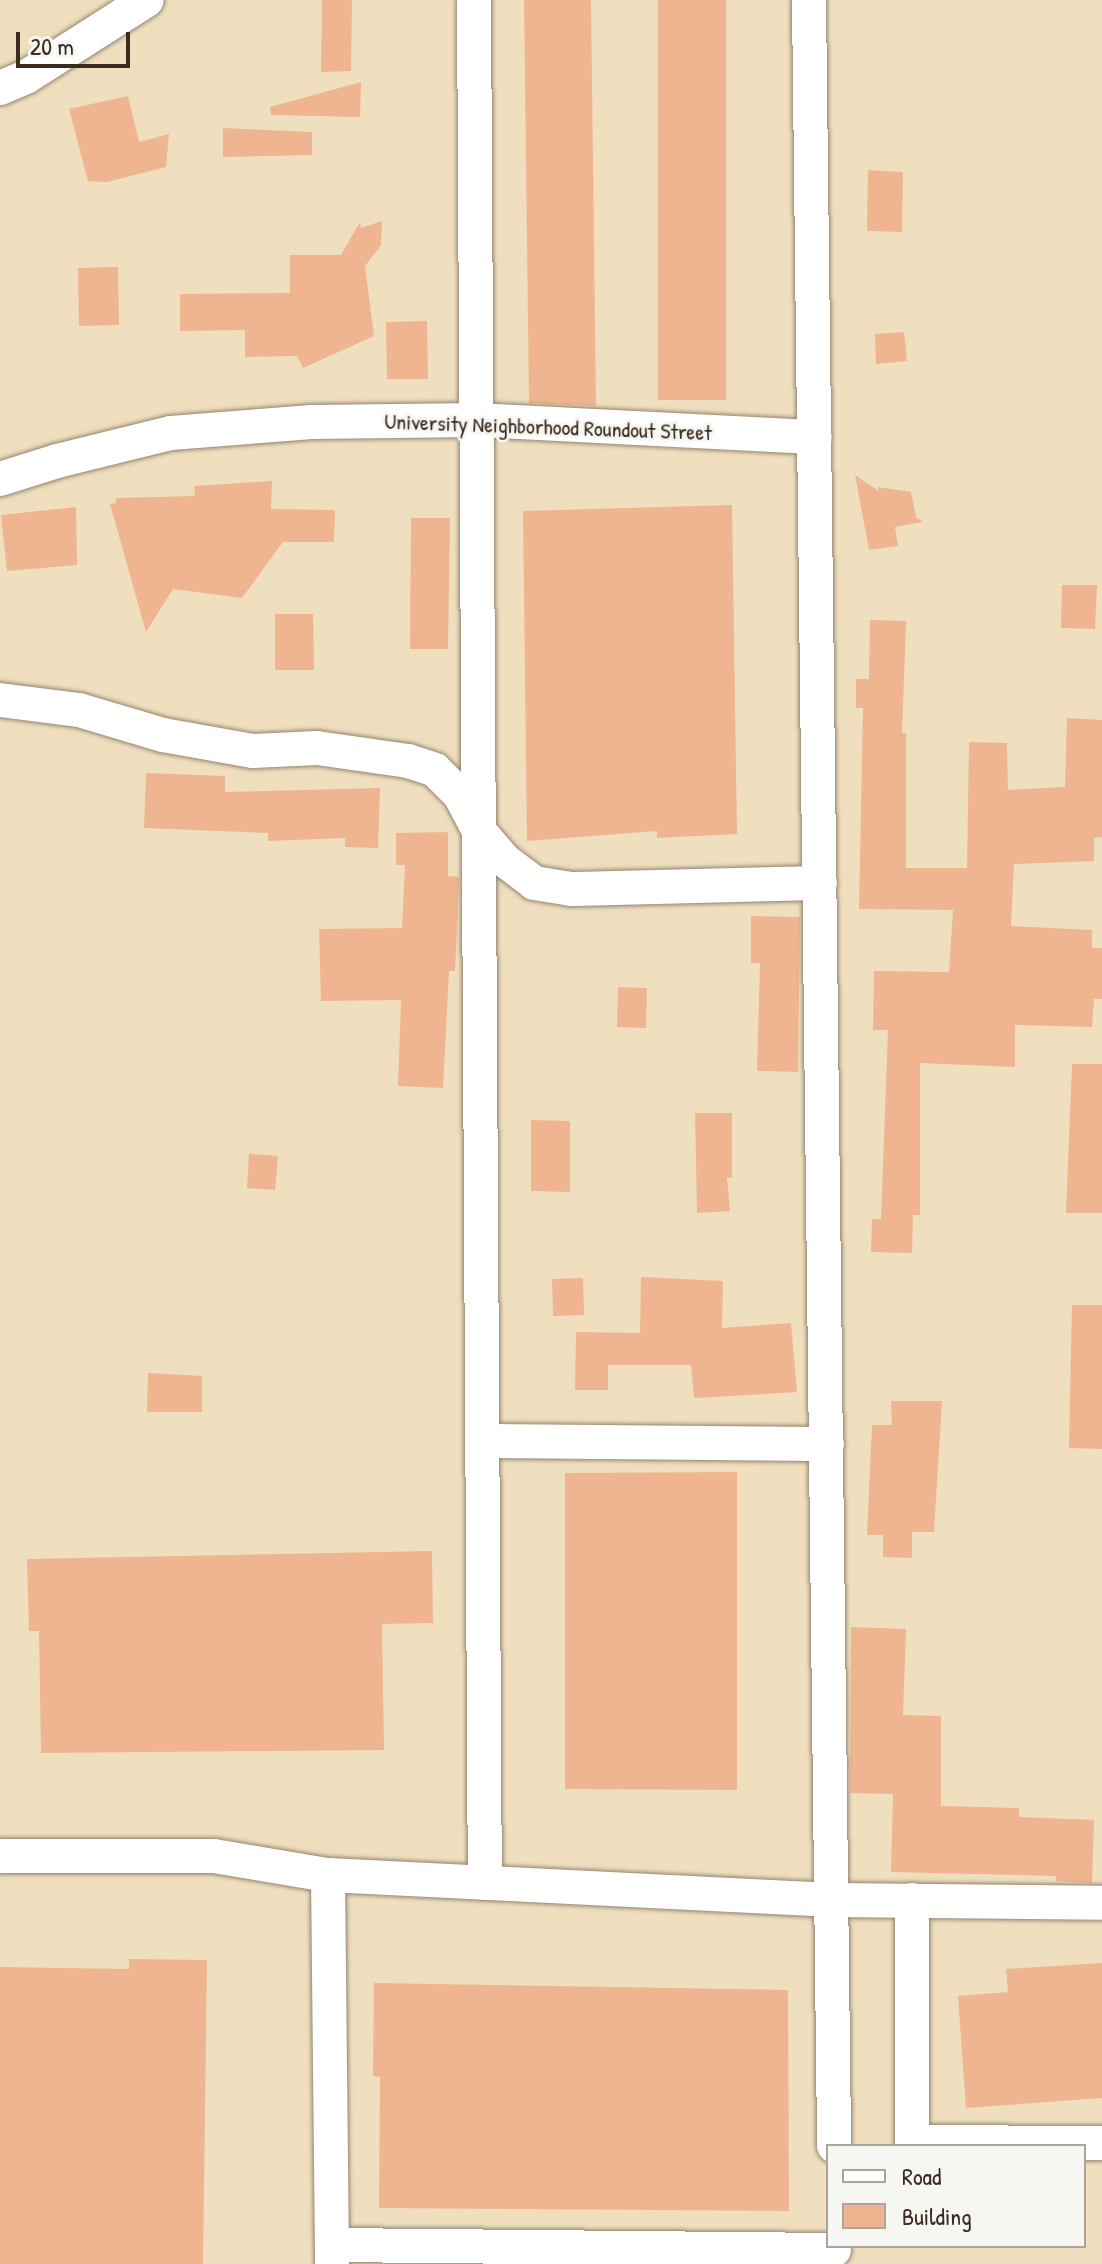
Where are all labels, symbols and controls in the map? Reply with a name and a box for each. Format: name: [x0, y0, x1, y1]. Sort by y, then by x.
scale bar: [20, 16, 134, 66]
text: 20 m: [30, 30, 74, 62]
street label: University Neighborhood Roundout Street: [384, 408, 712, 446]
legend: [826, 2144, 1086, 2248]
text: Road: [902, 2160, 941, 2192]
text: Building: [902, 2200, 972, 2232]

